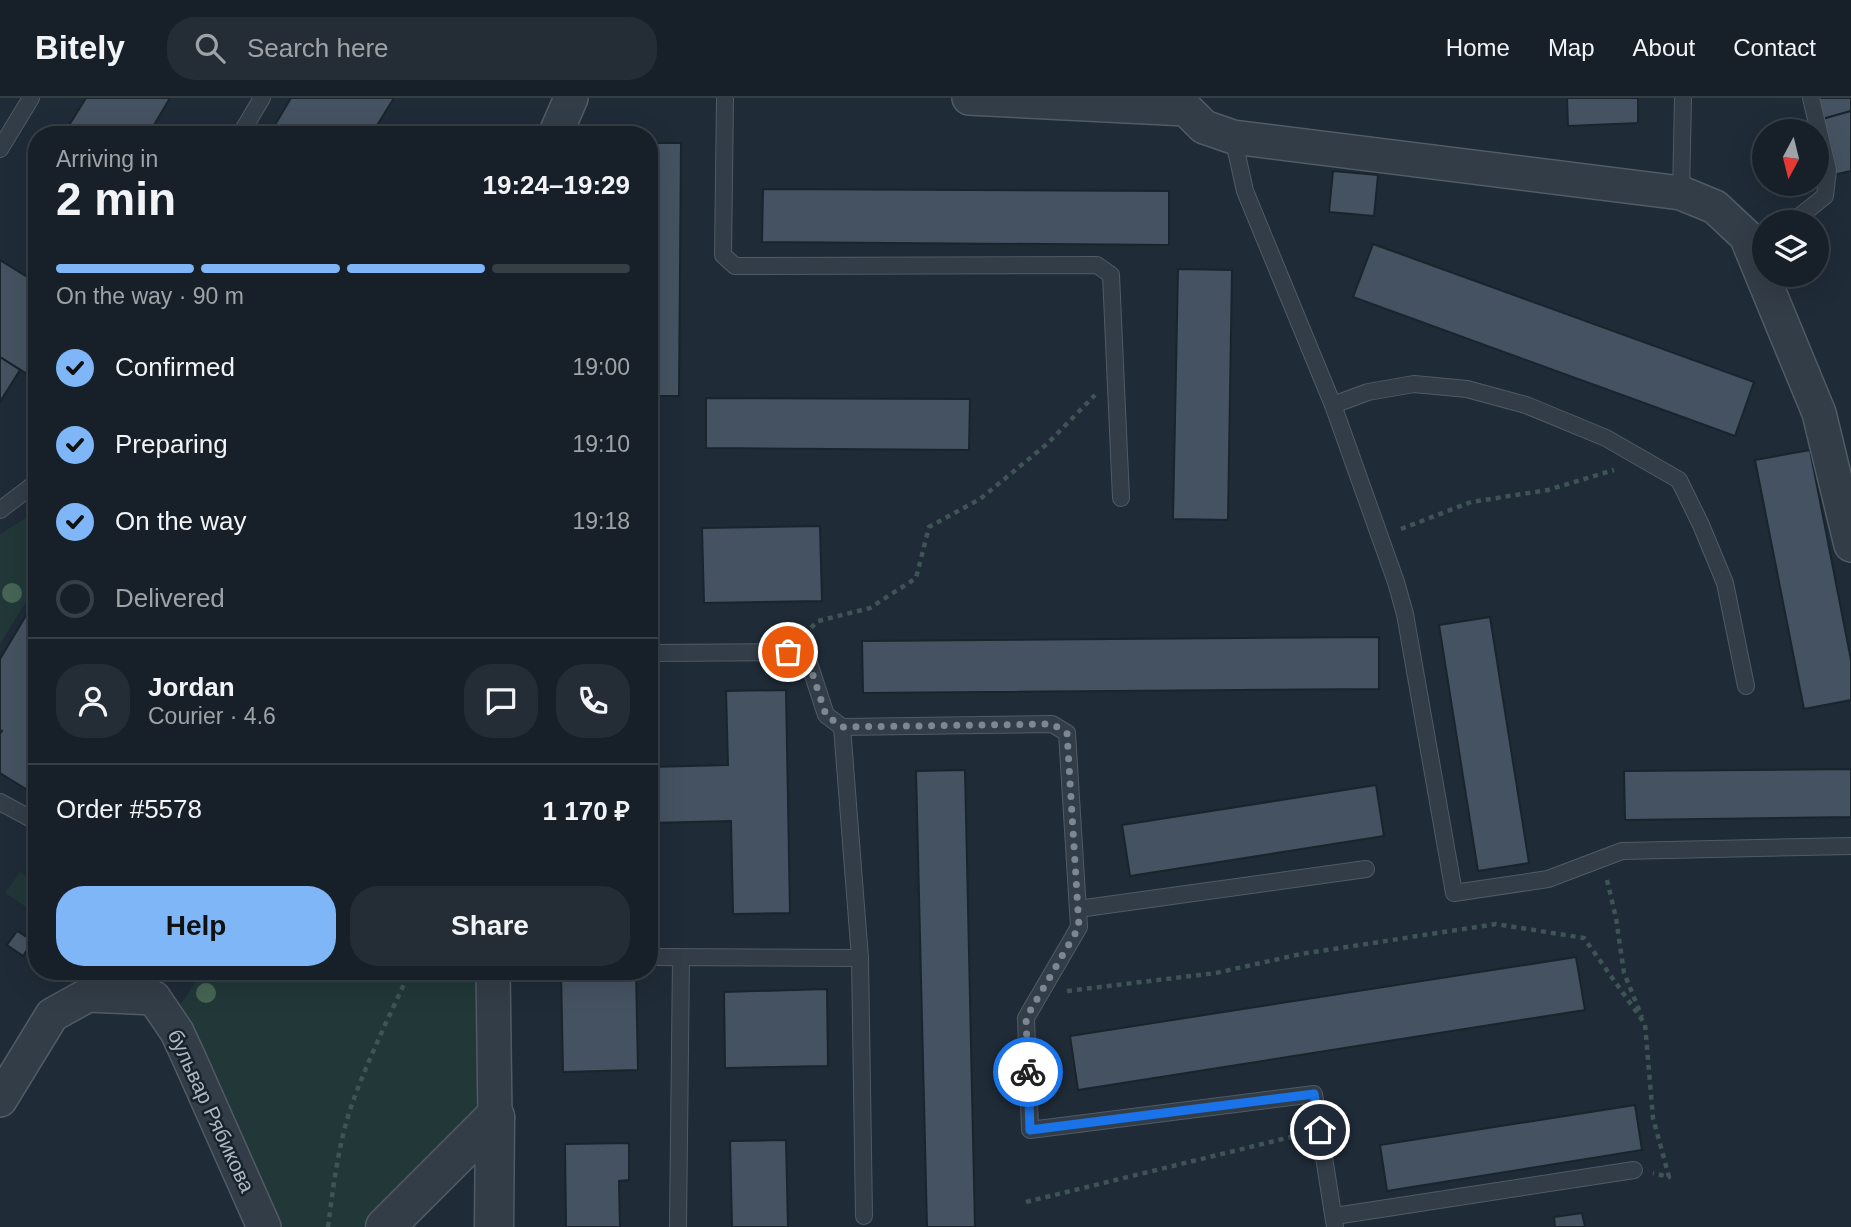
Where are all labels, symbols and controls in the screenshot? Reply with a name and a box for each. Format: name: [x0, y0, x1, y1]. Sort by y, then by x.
search box: [167, 17, 657, 80]
text: Bitely: [35, 29, 125, 66]
icon: search: [191, 29, 229, 67]
text: Search here: [247, 33, 389, 63]
text: Home: [1446, 34, 1510, 61]
text: Map: [1548, 34, 1595, 61]
text: About: [1633, 34, 1695, 61]
text: Contact: [1733, 34, 1816, 61]
north arrow: [1752, 119, 1829, 196]
map controls: [1752, 119, 1829, 287]
text: Arriving in: [56, 146, 158, 172]
text: 19:24–19:29: [483, 170, 630, 200]
text: 2 min: [56, 173, 176, 225]
button: layers: [1752, 210, 1829, 287]
text: On the way · 90 m: [56, 283, 244, 309]
icon: check: [56, 349, 94, 387]
text: Confirmed: [115, 352, 235, 382]
text: 19:00: [572, 354, 630, 380]
icon: check: [56, 426, 94, 464]
text: Preparing: [115, 429, 228, 459]
text: 19:10: [572, 431, 630, 457]
icon: check: [56, 503, 94, 541]
text: On the way: [115, 506, 247, 536]
text: 19:18: [572, 508, 630, 534]
text: Delivered: [115, 583, 225, 613]
pin: [758, 622, 818, 682]
icon: bag: [769, 633, 807, 671]
button: person: [56, 664, 130, 738]
button: chat: [464, 664, 538, 738]
button: phone: [556, 664, 630, 738]
text: Jordan: [148, 672, 235, 702]
text: Courier · 4.6: [148, 703, 276, 729]
text: Order #5578: [56, 794, 202, 824]
text: 1 170 ₽: [543, 796, 630, 826]
button: Help: [56, 886, 336, 966]
button: Share: [350, 886, 630, 966]
street label: бульвар Рябикова: [164, 1026, 259, 1196]
courier: [993, 1037, 1063, 1107]
icon: bike: [1009, 1053, 1047, 1091]
pin: [1290, 1100, 1350, 1160]
icon: home: [1301, 1111, 1339, 1149]

